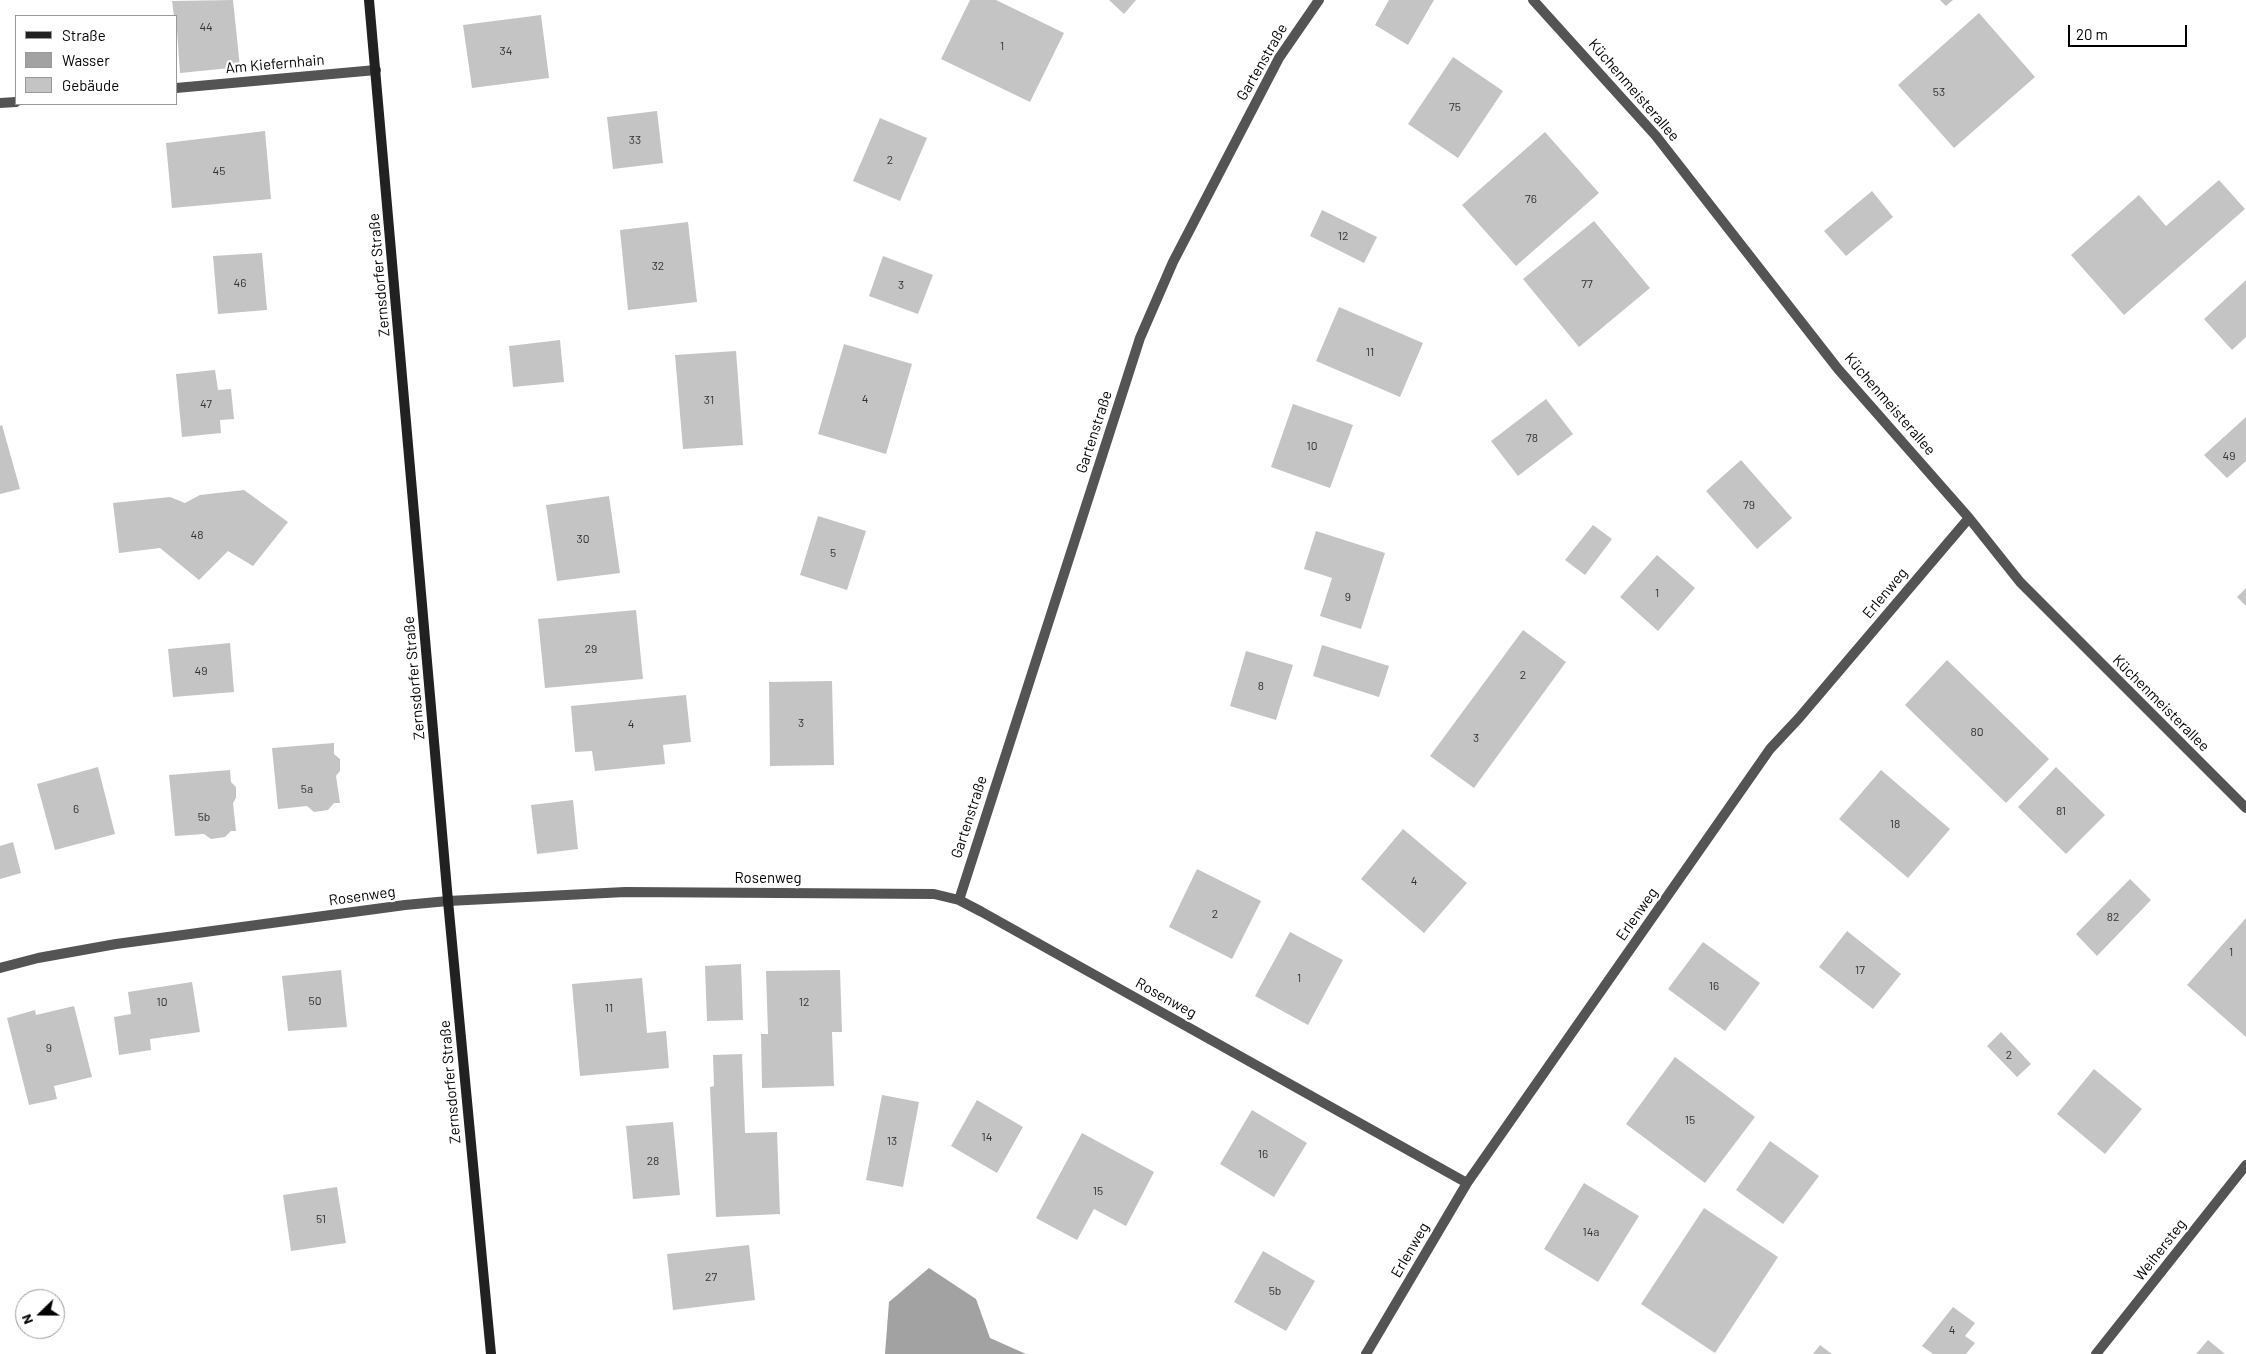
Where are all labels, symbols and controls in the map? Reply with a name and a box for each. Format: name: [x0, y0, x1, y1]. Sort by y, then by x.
legend: [15, 15, 178, 105]
scale bar: [2071, 15, 2190, 47]
house number: 44: [199, 20, 213, 34]
street label: Gartenstraße: [1233, 20, 1291, 104]
text: 20 m: [2076, 25, 2108, 43]
text: Straße: [62, 26, 106, 44]
street label: Küchenmeisterallee: [1585, 35, 1683, 145]
house number: 1: [1000, 39, 1004, 53]
house number: 34: [500, 44, 512, 58]
text: Wasser: [62, 51, 110, 69]
street label: Am Kiefernhain: [225, 51, 325, 77]
text: Gebäude: [62, 76, 119, 94]
house number: 53: [1933, 85, 1945, 99]
house number: 75: [1449, 100, 1461, 114]
house number: 33: [629, 133, 641, 147]
house number: 2: [887, 153, 893, 167]
house number: 45: [213, 164, 225, 178]
house number: 76: [1525, 192, 1537, 206]
street label: Zernsdorfer Straße: [365, 213, 393, 337]
house number: 12: [1338, 229, 1348, 243]
house number: 32: [652, 259, 664, 273]
house number: 46: [234, 276, 246, 290]
house number: 77: [1581, 277, 1593, 291]
house number: 3: [898, 278, 904, 292]
house number: 11: [1366, 345, 1374, 359]
street label: Küchenmeisterallee: [1841, 349, 1939, 459]
street label: Gartenstraße: [1072, 388, 1116, 476]
house number: 4: [862, 392, 868, 406]
house number: 31: [704, 393, 714, 407]
house number: 47: [200, 397, 212, 411]
house number: 78: [1526, 431, 1538, 445]
house number: 10: [1307, 439, 1317, 453]
house number: 49: [2223, 449, 2235, 463]
house number: 79: [1743, 498, 1755, 512]
house number: 48: [191, 528, 203, 542]
house number: 30: [577, 532, 589, 546]
house number: 5: [830, 546, 836, 560]
street label: Erlenweg: [1859, 564, 1911, 622]
house number: 1: [1655, 586, 1659, 600]
house number: 9: [1345, 590, 1351, 604]
street label: Zernsdorfer Straße: [400, 616, 428, 740]
house number: 29: [585, 642, 597, 656]
street label: Küchenmeisterallee: [2109, 651, 2213, 755]
house number: 49: [195, 664, 207, 678]
house number: 2: [1520, 668, 1526, 682]
house number: 8: [1258, 679, 1264, 693]
house number: 3: [798, 716, 804, 730]
house number: 4: [628, 717, 634, 731]
house number: 80: [1970, 725, 1984, 739]
house number: 3: [1473, 731, 1479, 745]
street label: Gartenstraße: [947, 773, 991, 861]
house number: 5a: [301, 782, 313, 796]
house number: 6: [73, 802, 79, 816]
house number: 81: [2056, 804, 2066, 818]
house number: 5b: [198, 810, 210, 824]
house number: 18: [1890, 817, 1900, 831]
street label: Rosenweg: [734, 869, 802, 887]
house number: 4: [1411, 874, 1417, 888]
street label: Rosenweg: [328, 882, 396, 910]
street label: Erlenweg: [1612, 884, 1662, 944]
house number: 2: [1212, 907, 1218, 921]
house number: 82: [2107, 910, 2119, 924]
house number: 1: [2229, 945, 2233, 959]
house number: 17: [1855, 963, 1865, 977]
house number: 1: [1297, 971, 1301, 985]
street label: Rosenweg: [1132, 974, 1200, 1022]
house number: 16: [1709, 979, 1719, 993]
house number: 50: [309, 994, 321, 1008]
house number: 10: [157, 995, 167, 1009]
house number: 12: [799, 995, 809, 1009]
house number: 11: [605, 1001, 613, 1015]
street label: Zernsdorfer Straße: [436, 1020, 464, 1144]
house number: 9: [46, 1041, 52, 1055]
house number: 2: [2006, 1048, 2012, 1062]
house number: 15: [1685, 1113, 1695, 1127]
house number: 14: [982, 1130, 992, 1144]
house number: 13: [887, 1134, 897, 1148]
house number: 16: [1258, 1147, 1268, 1161]
house number: 28: [647, 1154, 659, 1168]
house number: 15: [1093, 1184, 1103, 1198]
house number: 51: [316, 1212, 326, 1226]
street label: Weihersteg: [2130, 1215, 2190, 1285]
street label: Erlenweg: [1387, 1219, 1433, 1281]
house number: 14a: [1583, 1225, 1599, 1239]
house number: 27: [705, 1270, 717, 1284]
house number: 5b: [1269, 1284, 1281, 1298]
north arrow: [15, 1289, 65, 1339]
text: N: [17, 1312, 36, 1327]
house number: 4: [1949, 1323, 1955, 1337]

